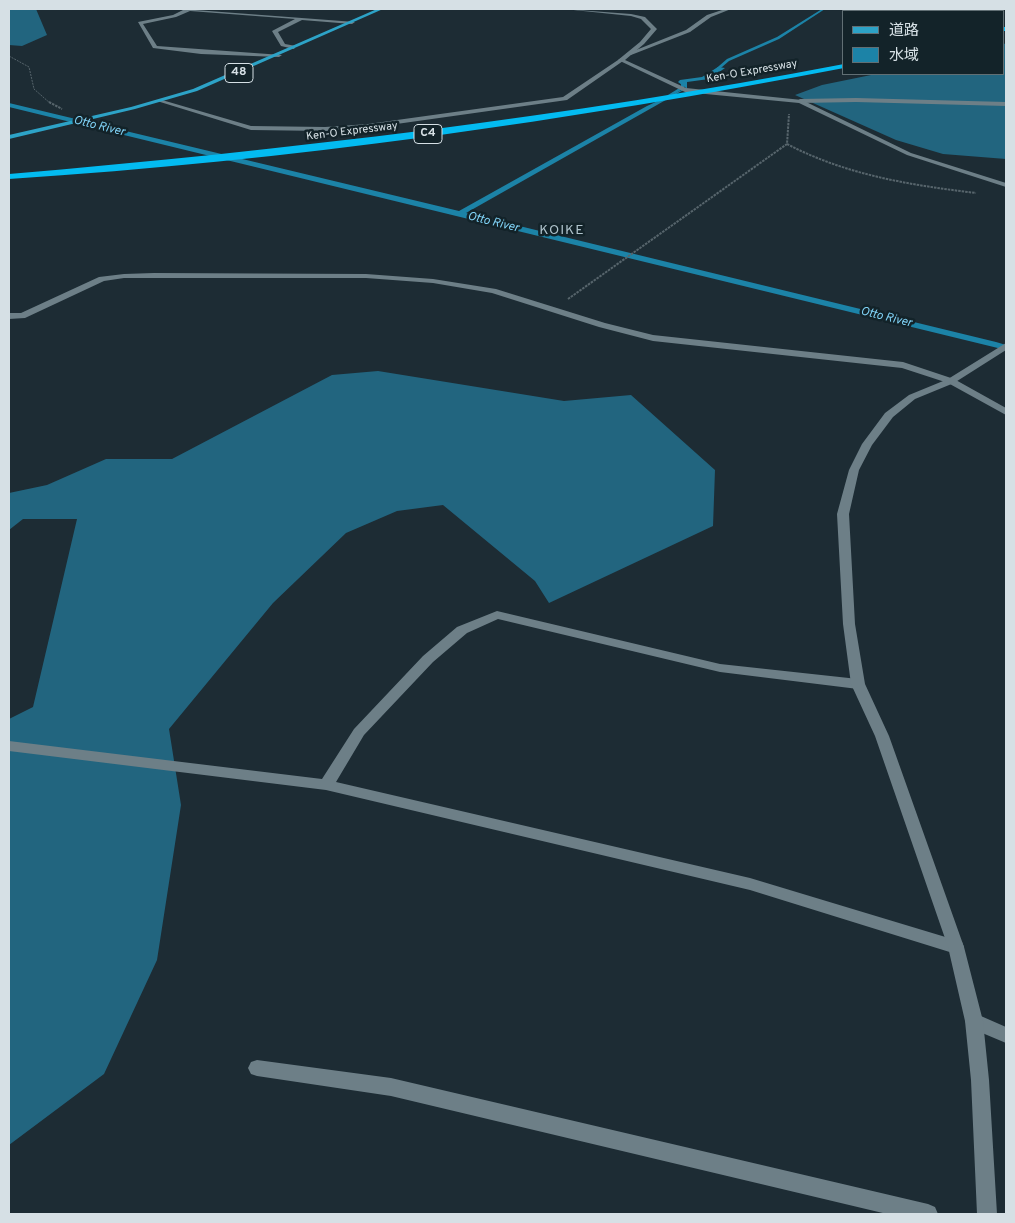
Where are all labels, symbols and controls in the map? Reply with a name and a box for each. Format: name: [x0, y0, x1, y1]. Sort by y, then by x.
legend: [842, 10, 1005, 75]
text: 道路: [889, 22, 919, 41]
text: 水域: [889, 47, 919, 66]
street label: Ken-O Expressway: [706, 58, 798, 86]
road number: 48: [225, 64, 253, 82]
water label: Otto River: [72, 114, 126, 140]
street label: Ken-O Expressway: [305, 120, 399, 144]
road number: C4: [414, 125, 442, 144]
water label: Otto River: [466, 210, 520, 236]
district label: KOIKE: [539, 223, 585, 239]
water label: Otto River: [859, 305, 913, 331]

